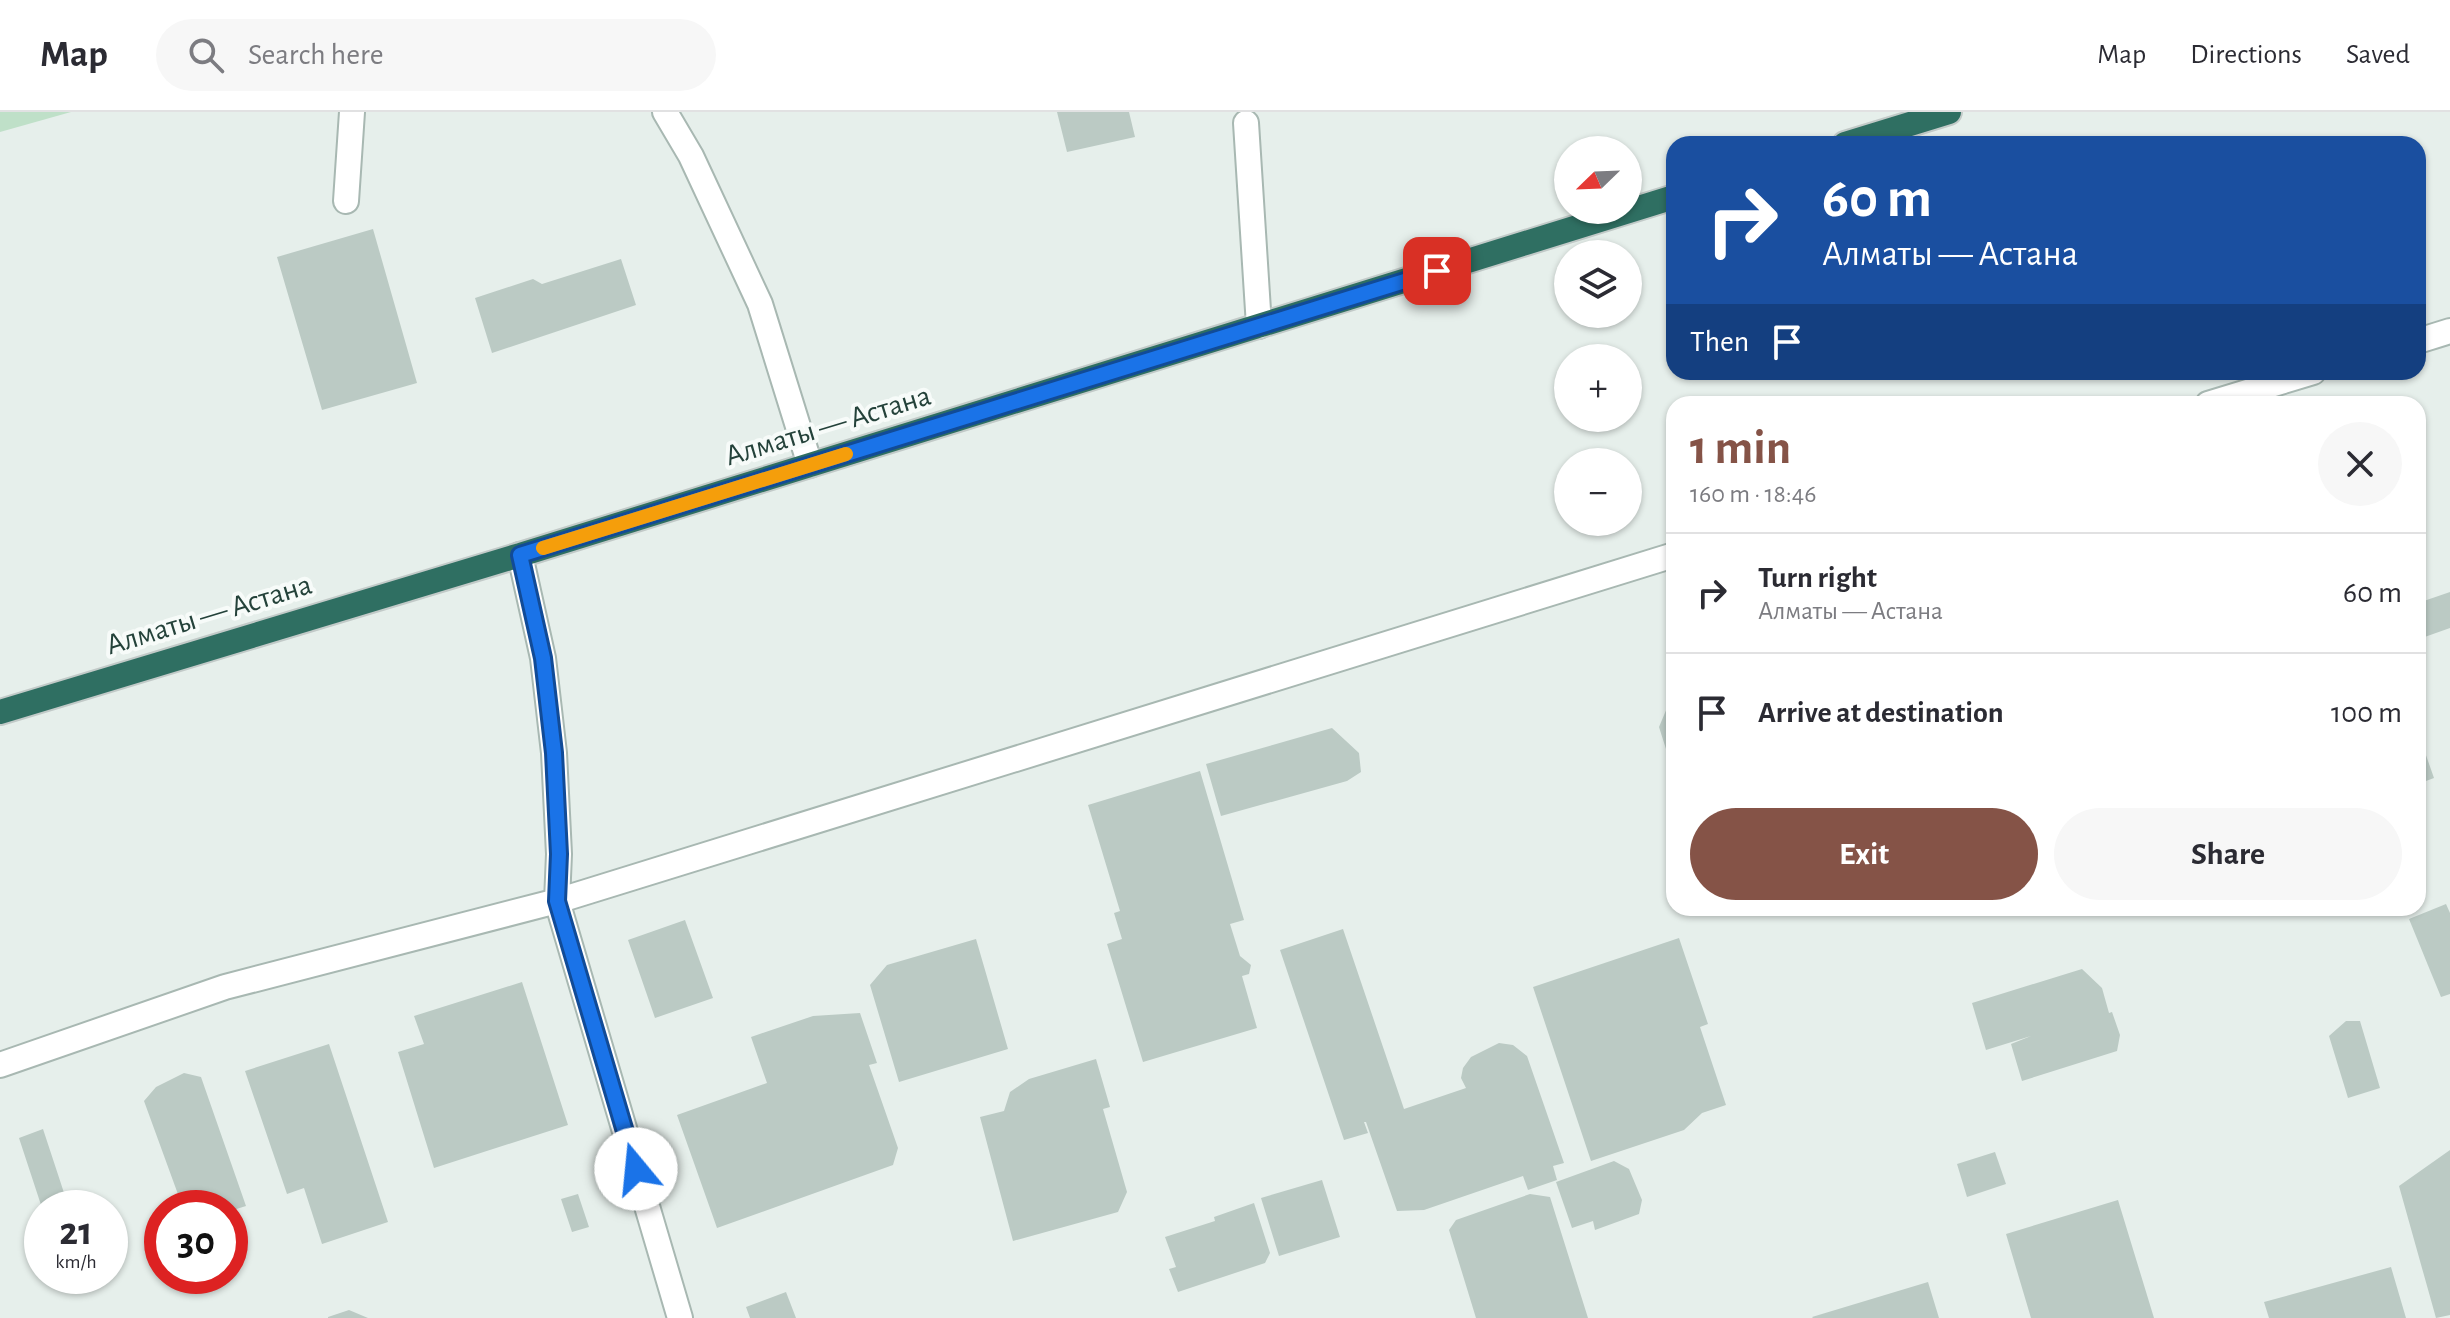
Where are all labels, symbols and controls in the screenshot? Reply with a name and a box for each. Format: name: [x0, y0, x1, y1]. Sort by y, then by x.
search box: [156, 19, 716, 91]
icon: search: [184, 33, 228, 77]
text: Map: [40, 36, 108, 74]
text: Search here: [248, 40, 384, 70]
text: Map: [2097, 41, 2146, 69]
text: Directions: [2190, 41, 2302, 69]
text: Saved: [2346, 41, 2410, 69]
north arrow: [1554, 136, 1642, 224]
map controls: [1554, 136, 1642, 536]
icon: right: [1690, 168, 1794, 272]
text: 60 m: [1822, 171, 1932, 227]
text: Алматы — Астана: [1822, 236, 2078, 272]
pin: [1403, 237, 1471, 305]
button: layers: [1554, 240, 1642, 328]
icon: arrive: [1415, 249, 1459, 293]
icon: arrive: [1765, 320, 1809, 364]
text: Then: [1690, 327, 1749, 357]
button: +: [1554, 344, 1642, 432]
street label: Алматы — Астана: [722, 380, 934, 472]
button: close: [2318, 422, 2402, 506]
text: 1 min: [1690, 425, 1791, 473]
button: −: [1554, 448, 1642, 536]
text: 160 m · 18:46: [1690, 481, 1816, 507]
text: Turn right: [1758, 563, 1877, 593]
street label: Алматы — Астана: [103, 569, 315, 661]
icon: right: [1690, 571, 1734, 615]
text: 60 m: [2343, 578, 2402, 608]
text: Алматы — Астана: [1758, 598, 1943, 624]
icon: arrive: [1690, 691, 1734, 735]
text: Arrive at destination: [1758, 698, 2004, 728]
text: 100 m: [2331, 698, 2402, 728]
button: Exit: [1690, 808, 2038, 900]
button: Share: [2054, 808, 2402, 900]
position arrow: [594, 1127, 678, 1211]
speed limit sign: 30: [144, 1190, 248, 1294]
text: 21: [59, 1212, 93, 1252]
text: km/h: [55, 1252, 97, 1272]

